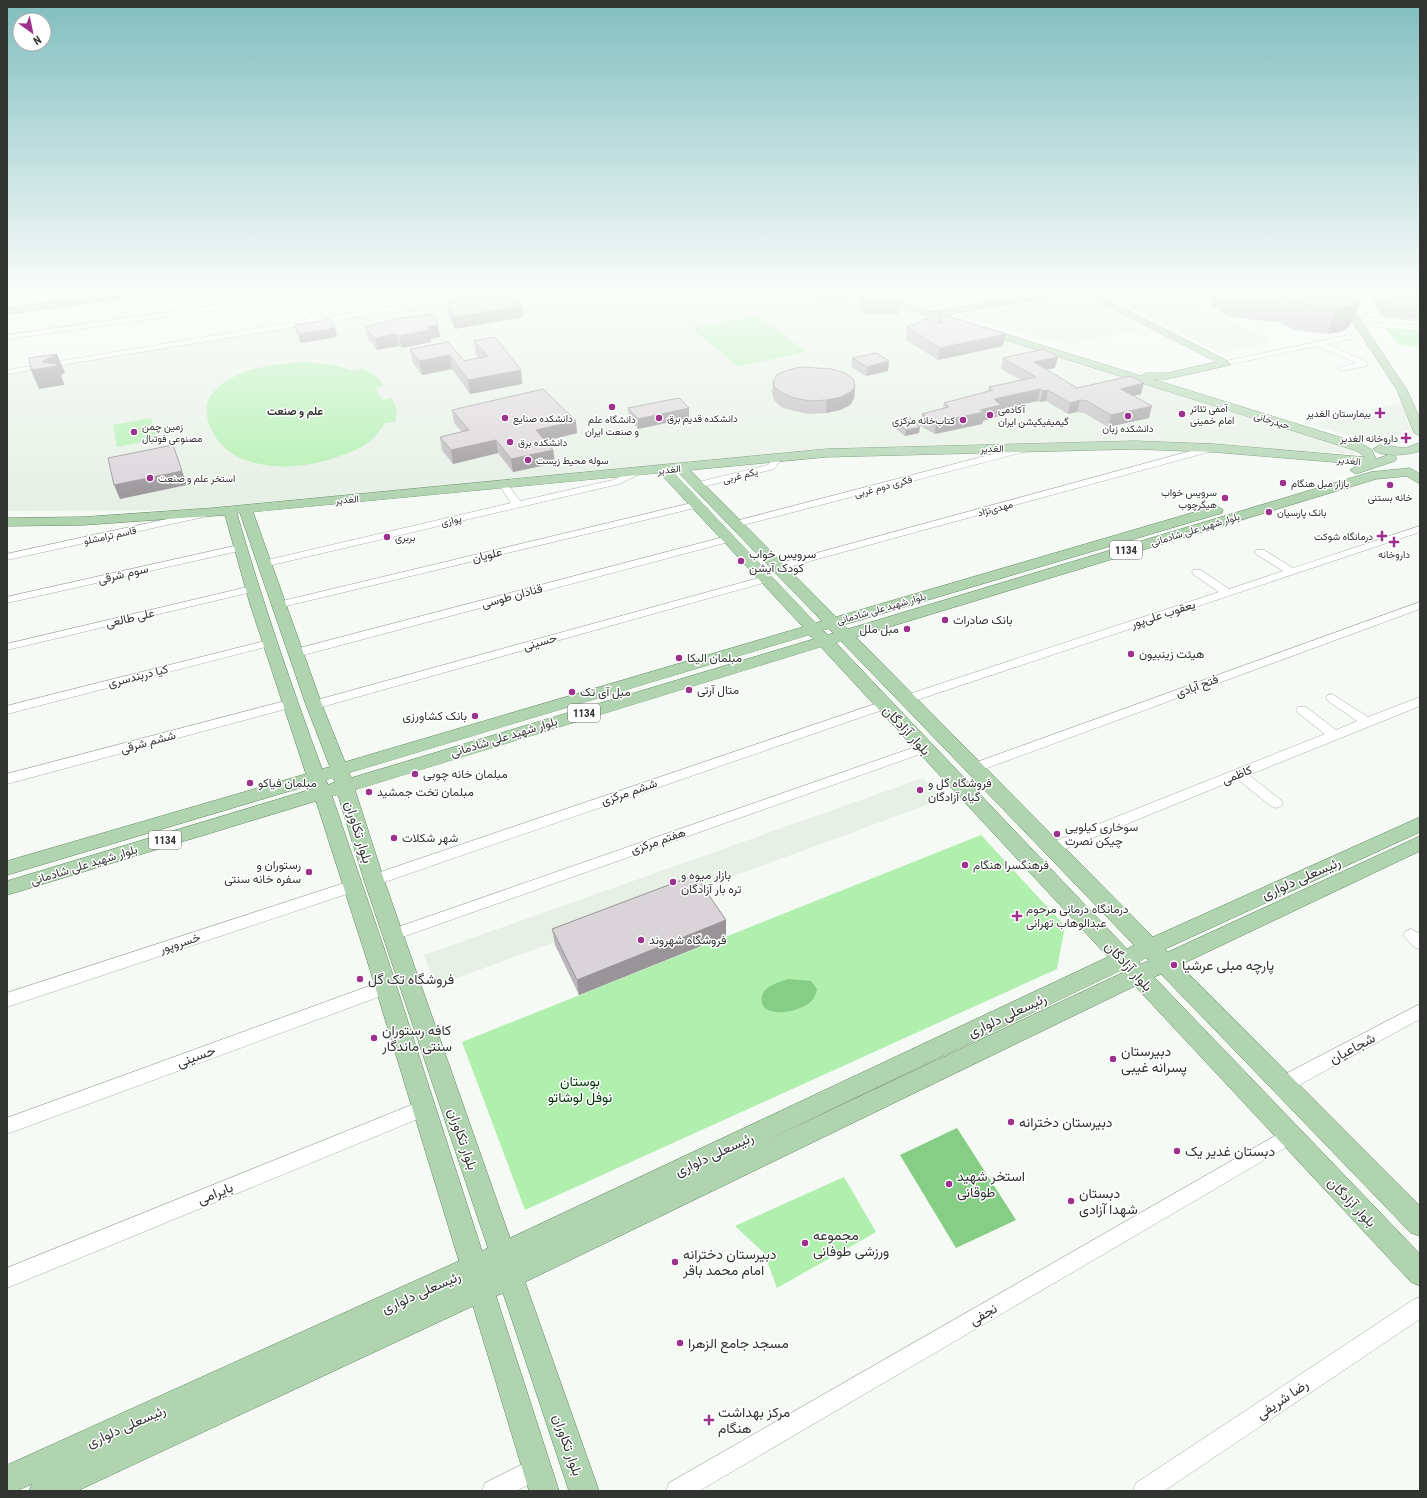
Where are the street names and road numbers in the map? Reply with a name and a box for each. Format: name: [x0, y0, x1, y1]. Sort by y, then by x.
street label: حیدرخانی: [1252, 410, 1291, 432]
street label: الغدیر: [979, 443, 1004, 455]
street label: الغدیر: [1336, 454, 1361, 468]
street label: الغدیر: [656, 463, 681, 477]
street label: یکم غربی: [721, 466, 759, 486]
street label: فکری دوم غربی: [853, 473, 914, 500]
street label: الغدیر: [334, 493, 359, 507]
street label: مهدی‌نژاد: [976, 498, 1014, 519]
street label: بلوار شهید علی شادمانی: [1149, 511, 1241, 549]
street label: پوازی: [440, 513, 463, 530]
street label: قاسم ترامشلو: [83, 524, 138, 547]
road number: 1134: [1110, 541, 1142, 559]
street label: علویان: [471, 545, 504, 566]
street label: سوم شرقی: [96, 561, 150, 588]
street label: قنادان طوسی: [480, 581, 544, 612]
street label: بلوار شهید علی شادمانی: [835, 590, 927, 627]
street label: یعقوب علی‌پور: [1128, 597, 1198, 632]
street label: علی طالعی: [104, 606, 156, 631]
street label: حسینی: [522, 631, 559, 654]
street label: کیا دربندسری: [106, 662, 170, 691]
street label: فتح آبادی: [1174, 672, 1221, 702]
street label: بلوار آزادگان: [879, 702, 934, 759]
road number: 1134: [568, 704, 600, 722]
street label: بلوار شهید علی شادمانی: [449, 714, 559, 761]
street label: ششم شرقی: [119, 728, 177, 757]
street label: کاظمی: [1220, 763, 1254, 788]
street label: ششم مرکزی: [599, 776, 659, 809]
street label: بلوار تکاوران: [341, 799, 376, 865]
street label: هفتم مرکزی: [629, 825, 688, 858]
road number: 1134: [149, 831, 181, 849]
street label: بلوار شهید علی شادمانی: [29, 842, 139, 889]
street label: رئیسعلی دلواری: [1259, 853, 1344, 903]
street label: خسروپور: [157, 930, 202, 957]
street label: بلوار آزادگان: [1101, 938, 1156, 995]
street label: رئیسعلی دلواری: [965, 990, 1049, 1041]
street label: شجاعیان: [1326, 1029, 1378, 1068]
street label: حسینی: [174, 1042, 218, 1071]
street label: بلوار تکاوران: [444, 1106, 481, 1172]
street label: رئیسعلی دلواری: [672, 1129, 756, 1180]
street label: بلوار آزادگان: [1324, 1174, 1379, 1231]
street label: بایرامی: [195, 1179, 236, 1208]
street label: رئیسعلی دلواری: [379, 1267, 464, 1317]
street label: نجفی: [966, 1300, 1000, 1329]
street label: رضا شریفی: [1253, 1376, 1312, 1423]
street label: رئیسعلی دلواری: [84, 1401, 169, 1451]
street label: بلوار تکاوران: [549, 1412, 586, 1478]

